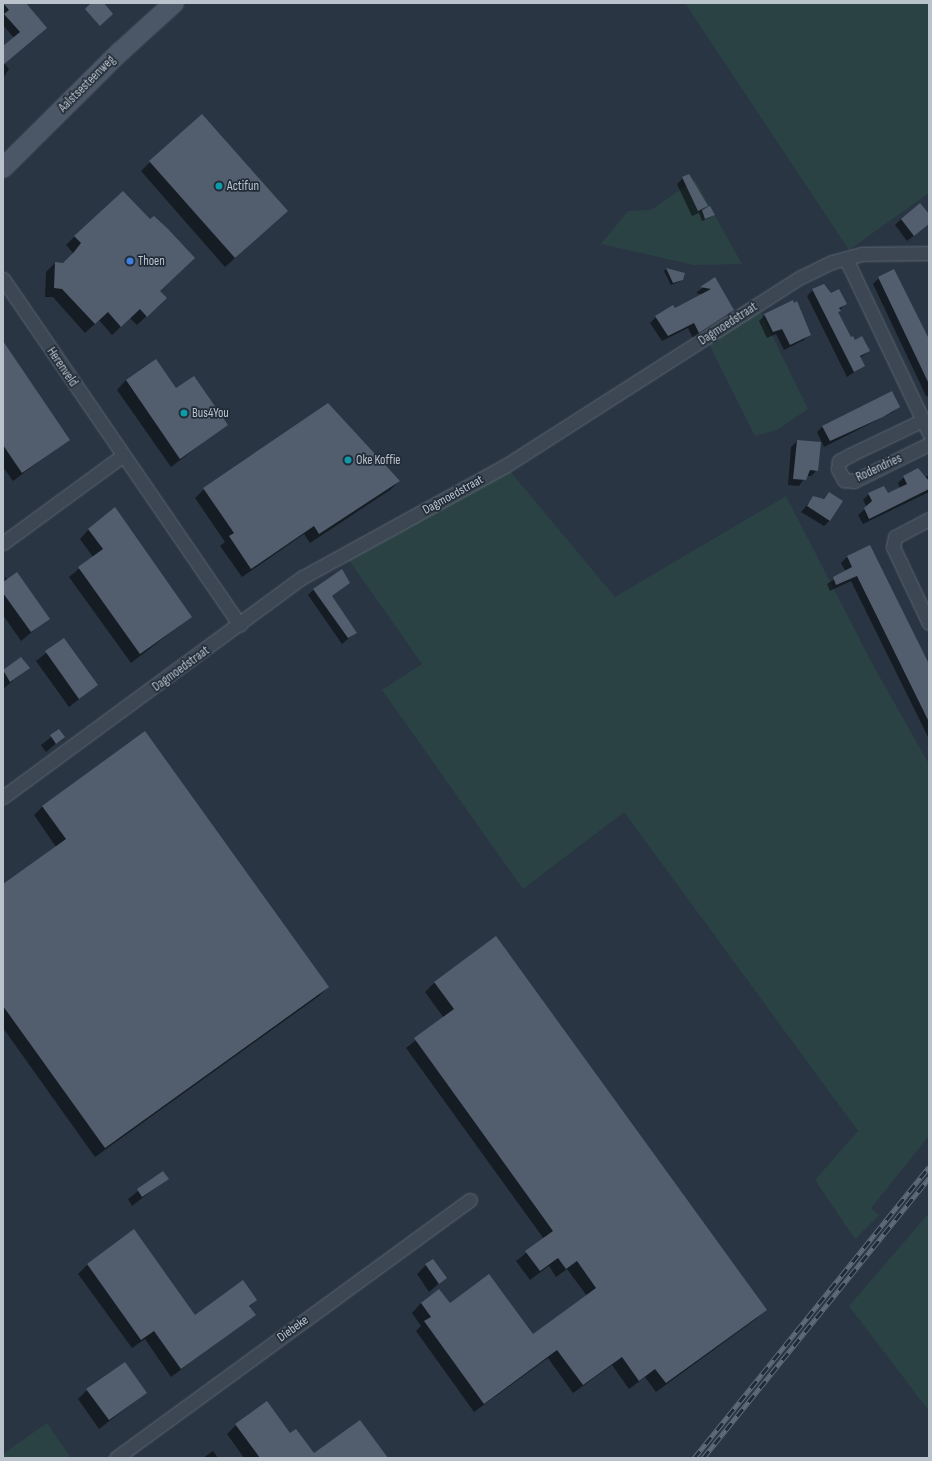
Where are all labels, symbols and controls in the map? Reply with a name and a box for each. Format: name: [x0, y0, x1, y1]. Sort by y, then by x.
street label: Aalstsesteenweg: [55, 52, 119, 116]
place label: Actifun: [227, 178, 259, 194]
marker: Actifun: [214, 181, 224, 191]
place label: Thoen: [138, 253, 165, 269]
marker: Thoen: [125, 256, 135, 266]
street label: Dagmoedstraat: [696, 299, 760, 349]
street label: Herenveld: [43, 344, 81, 390]
place label: Bus4You: [192, 405, 229, 421]
marker: Bus4You: [179, 408, 189, 418]
street label: Rodendries: [854, 451, 904, 485]
place label: Oke Koffie: [356, 452, 401, 468]
marker: Oke Koffie: [343, 455, 353, 465]
street label: Dagmoedstraat: [420, 472, 486, 518]
street label: Dagmoedstraat: [149, 643, 213, 695]
street label: Diebeke: [274, 1313, 312, 1345]

